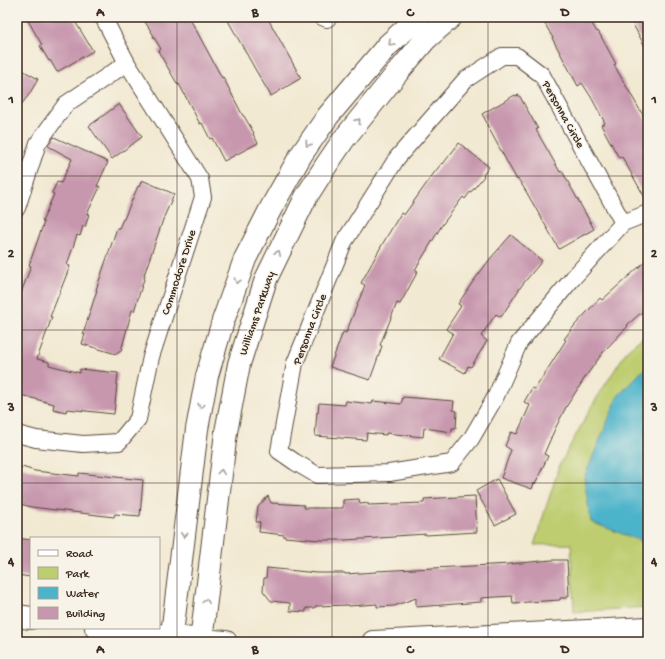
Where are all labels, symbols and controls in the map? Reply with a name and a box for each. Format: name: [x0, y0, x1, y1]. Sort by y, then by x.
text: A: [95, 6, 105, 21]
text: B: [251, 6, 260, 21]
text: C: [405, 6, 415, 21]
text: D: [560, 6, 570, 21]
one-way arrow: [388, 39, 396, 46]
street label: Personna Circle: [537, 78, 587, 152]
text: 1: [7, 93, 14, 108]
text: 1: [650, 93, 657, 108]
one-way arrow: [354, 119, 361, 126]
one-way arrow: [305, 140, 313, 147]
street label: Commodore Drive: [160, 228, 201, 317]
text: 2: [8, 247, 15, 262]
text: 2: [651, 247, 658, 262]
one-way arrow: [273, 250, 281, 257]
street label: Williams Parkway: [237, 270, 279, 357]
one-way arrow: [234, 278, 242, 285]
street label: Personna Circle: [291, 292, 331, 368]
text: 3: [7, 401, 15, 416]
text: 3: [650, 401, 658, 416]
one-way arrow: [197, 403, 206, 409]
one-way arrow: [216, 469, 225, 475]
one-way arrow: [180, 532, 189, 538]
legend: [30, 537, 160, 629]
text: Road: [66, 548, 93, 562]
text: 4: [7, 555, 15, 570]
text: 4: [650, 555, 658, 570]
text: Park: [65, 568, 91, 582]
text: Water: [66, 588, 100, 602]
one-way arrow: [201, 598, 210, 604]
text: Building: [65, 608, 105, 622]
text: A: [95, 643, 105, 658]
text: B: [251, 643, 260, 658]
text: C: [405, 643, 415, 658]
text: D: [560, 643, 570, 658]

